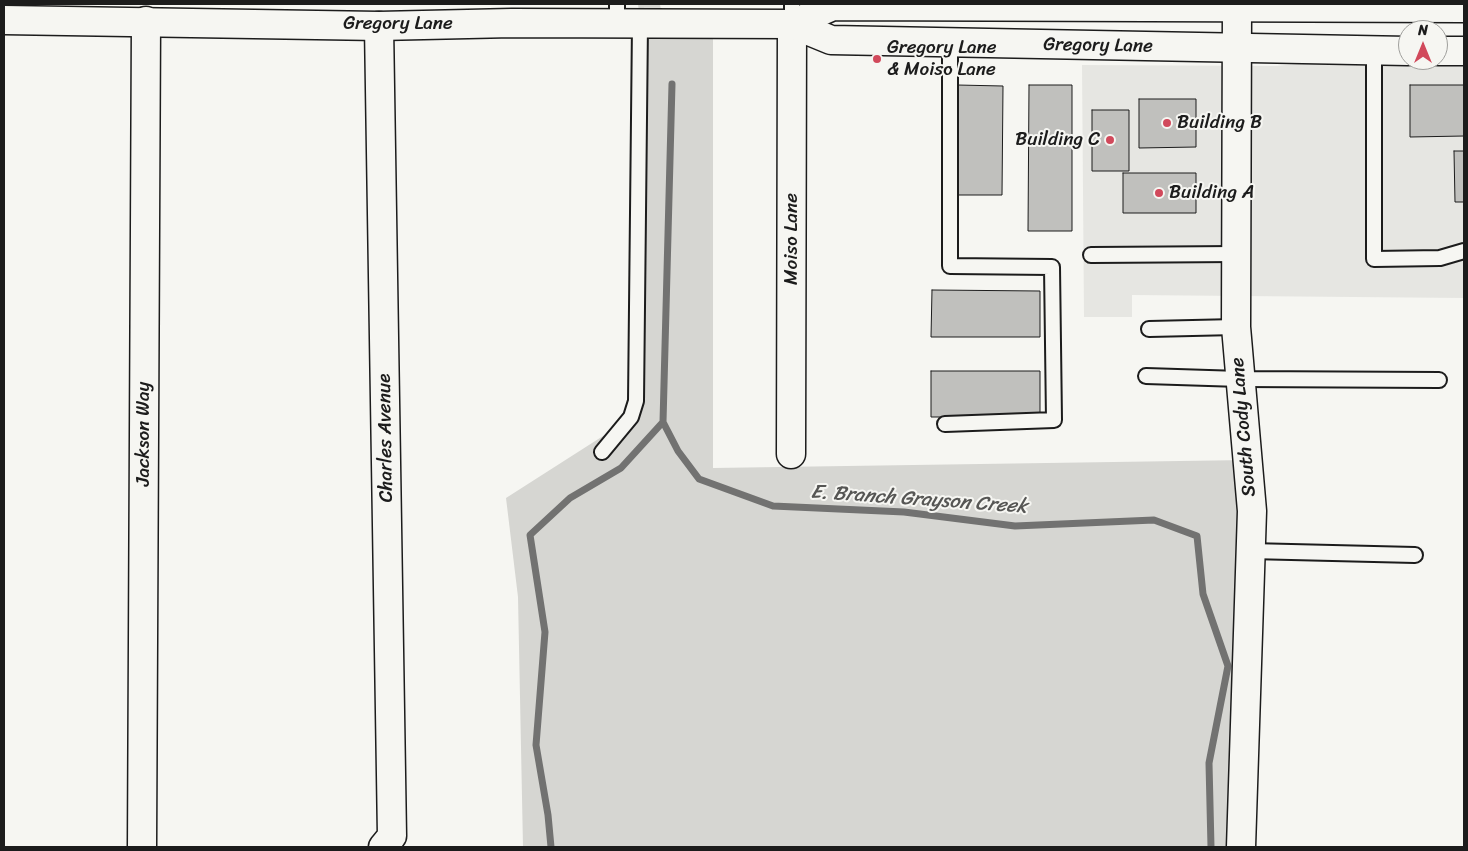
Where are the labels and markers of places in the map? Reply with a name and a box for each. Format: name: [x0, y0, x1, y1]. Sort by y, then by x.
place label: Gregory Lane & Moiso Lane: [887, 37, 997, 81]
marker: Gregory Lane & Moiso Lane: [871, 53, 883, 65]
place label: Building B: [1177, 112, 1262, 134]
marker: Building B: [1161, 117, 1173, 129]
place label: Building C: [1015, 129, 1100, 151]
marker: Building C: [1104, 134, 1116, 146]
place label: Building A: [1169, 182, 1254, 204]
marker: Building A: [1153, 187, 1165, 199]

